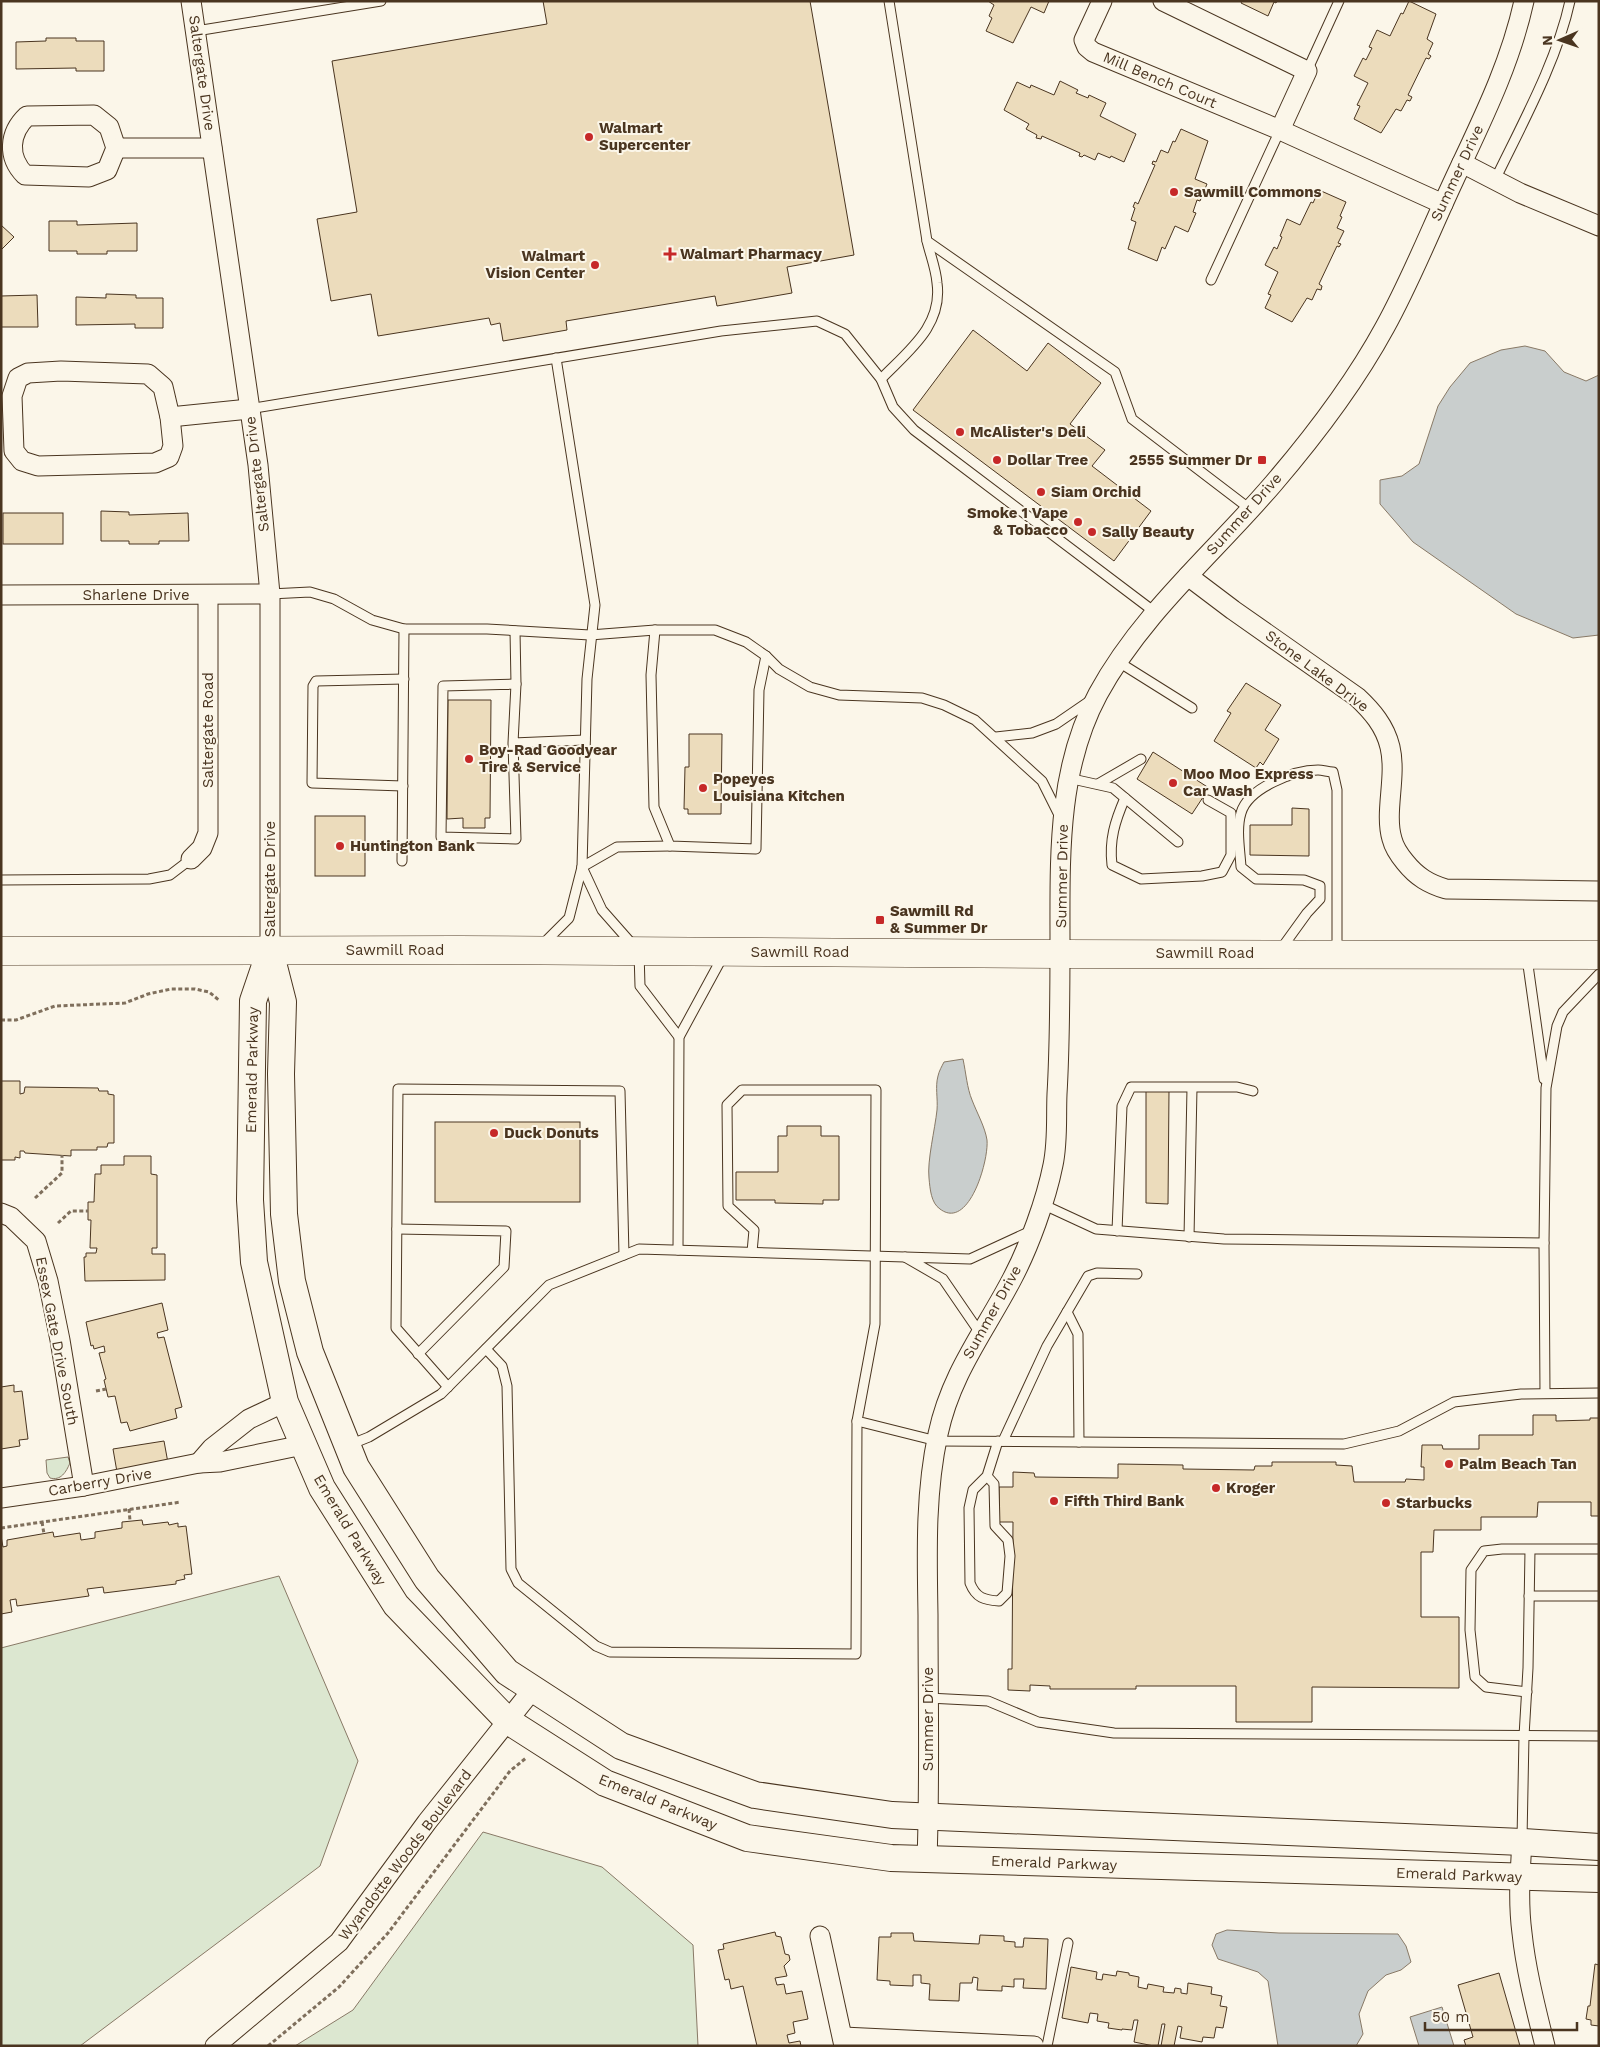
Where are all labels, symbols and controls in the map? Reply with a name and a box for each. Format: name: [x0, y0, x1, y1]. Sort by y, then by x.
street label: Saltergate Drive: [185, 14, 219, 132]
north arrow: [1535, 15, 1585, 65]
text: N: [1539, 35, 1555, 46]
street label: Mill Bench Court: [1101, 48, 1220, 112]
place label: Walmart Supercenter: [599, 119, 691, 154]
street label: Summer Drive: [1427, 122, 1487, 224]
marker: Walmart Supercenter: [583, 131, 595, 143]
place label: Sawmill Commons: [1184, 183, 1322, 201]
marker: Sawmill Commons: [1168, 186, 1180, 198]
place label: Walmart Pharmacy: [680, 245, 822, 263]
place label: Walmart Vision Center: [486, 247, 586, 282]
marker: Walmart Pharmacy: [664, 248, 676, 260]
marker: Walmart Vision Center: [589, 259, 601, 271]
street label: Saltergate Drive: [241, 415, 273, 533]
place label: McAlister's Deli: [970, 423, 1086, 441]
marker: McAlister's Deli: [954, 426, 966, 438]
place label: Dollar Tree: [1007, 451, 1089, 469]
place label: 2555 Summer Dr: [1129, 451, 1253, 469]
marker: Dollar Tree: [991, 454, 1003, 466]
marker: 2555 Summer Dr: [1256, 454, 1268, 466]
street label: Summer Drive: [1202, 469, 1286, 559]
place label: Siam Orchid: [1051, 483, 1141, 501]
marker: Siam Orchid: [1035, 486, 1047, 498]
place label: Smoke 1 Vape & Tobacco: [967, 504, 1068, 539]
marker: Smoke 1 Vape & Tobacco: [1072, 516, 1084, 528]
place label: Sally Beauty: [1102, 523, 1195, 541]
marker: Sally Beauty: [1086, 526, 1098, 538]
street label: Sharlene Drive: [82, 586, 190, 604]
street label: Stone Lake Drive: [1262, 626, 1372, 716]
street label: Saltergate Road: [199, 672, 217, 788]
place label: Boy-Rad Goodyear Tire & Service: [479, 741, 617, 776]
marker: Boy-Rad Goodyear Tire & Service: [463, 753, 475, 765]
place label: Moo Moo Express Car Wash: [1183, 765, 1313, 800]
place label: Popeyes Louisiana Kitchen: [713, 770, 845, 805]
marker: Moo Moo Express Car Wash: [1167, 777, 1179, 789]
marker: Popeyes Louisiana Kitchen: [697, 782, 709, 794]
street label: Saltergate Drive: [261, 821, 279, 937]
street label: Summer Drive: [1052, 824, 1072, 928]
place label: Huntington Bank: [350, 837, 476, 855]
marker: Huntington Bank: [334, 840, 346, 852]
place label: Sawmill Rd & Summer Dr: [890, 902, 988, 937]
marker: Sawmill Rd & Summer Dr: [874, 914, 886, 926]
street label: Sawmill Road: [345, 941, 445, 959]
street label: Sawmill Road: [750, 943, 850, 961]
street label: Sawmill Road: [1155, 944, 1255, 962]
street label: Emerald Parkway: [242, 1006, 262, 1133]
place label: Duck Donuts: [504, 1124, 599, 1142]
marker: Duck Donuts: [488, 1127, 500, 1139]
street label: Essex Gate Drive South: [32, 1255, 82, 1427]
street label: Summer Drive: [959, 1262, 1025, 1362]
place label: Palm Beach Tan: [1459, 1455, 1577, 1473]
marker: Palm Beach Tan: [1443, 1458, 1455, 1470]
street label: Carberry Drive: [47, 1464, 153, 1500]
street label: Emerald Parkway: [310, 1471, 390, 1589]
place label: Kroger: [1226, 1479, 1276, 1497]
marker: Kroger: [1210, 1482, 1222, 1494]
place label: Fifth Third Bank: [1064, 1492, 1185, 1510]
place label: Starbucks: [1396, 1494, 1472, 1512]
marker: Fifth Third Bank: [1048, 1495, 1060, 1507]
marker: Starbucks: [1380, 1497, 1392, 1509]
street label: Summer Drive: [919, 1667, 937, 1771]
street label: Wyandotte Woods Boulevard: [335, 1766, 475, 1944]
street label: Emerald Parkway: [596, 1770, 720, 1834]
street label: Emerald Parkway: [990, 1852, 1118, 1874]
street label: Emerald Parkway: [1395, 1864, 1523, 1886]
scale bar: [1425, 2000, 1578, 2032]
text: 50 m: [1432, 2008, 1469, 2026]

